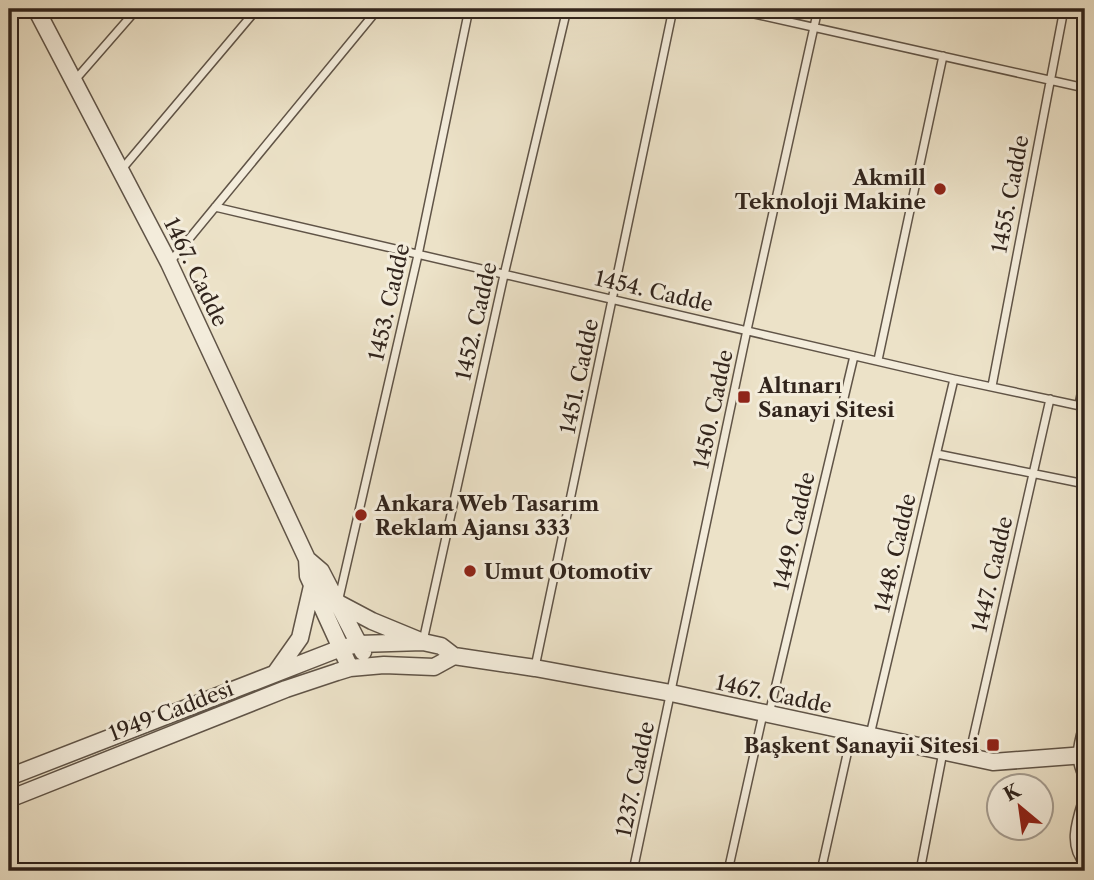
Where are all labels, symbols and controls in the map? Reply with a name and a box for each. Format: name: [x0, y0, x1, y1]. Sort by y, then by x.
street label: 1455. Cadde: [986, 133, 1034, 255]
place label: Akmill Teknoloji Makine: [735, 165, 926, 214]
marker: Akmill Teknoloji Makine: [932, 181, 948, 197]
street label: 1467. Cadde: [159, 214, 233, 330]
street label: 1453. Cadde: [363, 241, 415, 363]
street label: 1452. Cadde: [450, 260, 502, 382]
street label: 1454. Cadde: [593, 265, 715, 317]
street label: 1451. Cadde: [555, 316, 603, 436]
street label: 1450. Cadde: [688, 347, 738, 471]
place label: Altınarı Sanayi Sitesi: [757, 373, 895, 422]
marker: Altınarı Sanayi Sitesi: [736, 389, 752, 405]
street label: 1449. Cadde: [768, 470, 820, 592]
place label: Ankara Web Tasarım Reklam Ajansı 333: [374, 491, 599, 540]
street label: 1448. Cadde: [869, 491, 921, 615]
marker: Ankara Web Tasarım Reklam Ajansı 333: [353, 507, 369, 523]
street label: 1447. Cadde: [967, 514, 1017, 634]
place label: Umut Otomotiv: [484, 559, 653, 584]
marker: Umut Otomotiv: [462, 563, 478, 579]
street label: 1467. Cadde: [714, 670, 834, 718]
street label: 1949 Caddesi: [105, 676, 237, 746]
street label: 1237. Cadde: [611, 719, 659, 839]
place label: Başkent Sanayii Sitesi: [744, 733, 979, 758]
marker: Başkent Sanayii Sitesi: [985, 737, 1001, 753]
north arrow: [986, 772, 1056, 842]
text: K: [1000, 778, 1025, 806]

